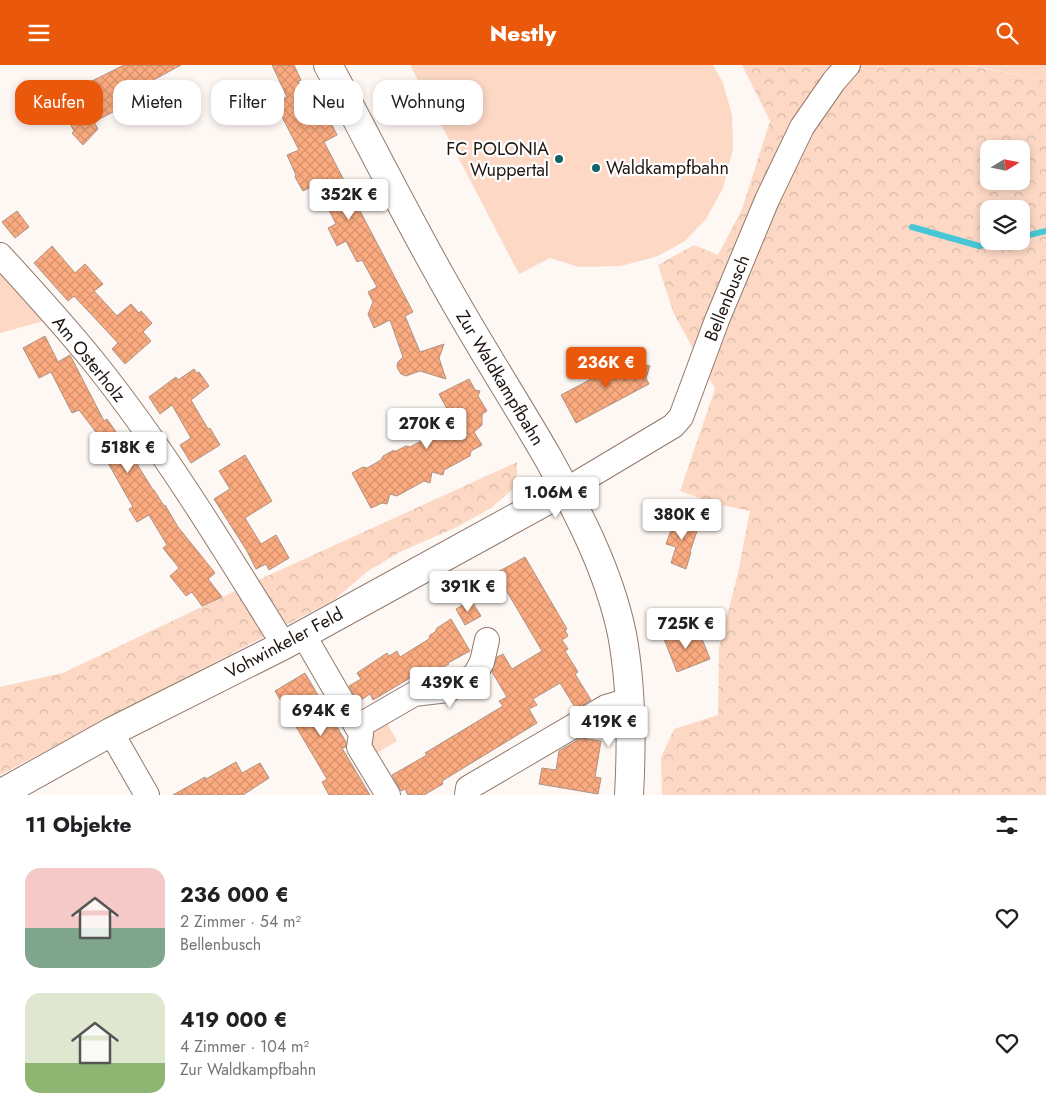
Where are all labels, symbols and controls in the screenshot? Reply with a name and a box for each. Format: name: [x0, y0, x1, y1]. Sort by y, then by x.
text: Nestly: [490, 17, 556, 49]
icon: menu: [25, 19, 53, 47]
icon: search: [993, 19, 1021, 47]
chip: Kaufen: [15, 80, 103, 125]
chip: Mieten: [113, 80, 201, 125]
chip: Filter: [211, 80, 284, 125]
chip: Neu: [294, 80, 363, 125]
chip: Wohnung: [373, 80, 483, 125]
place label: FC POLONIA Wuppertal: [446, 136, 549, 183]
north arrow: [980, 140, 1030, 190]
map controls: [980, 140, 1030, 250]
marker: FC POLONIA Wuppertal: [553, 153, 565, 165]
place label: Waldkampfbahn: [606, 155, 729, 181]
marker: Waldkampfbahn: [590, 162, 602, 174]
pin: 352K €: [308, 179, 390, 221]
text: 352K €: [320, 183, 378, 206]
button: layers: [980, 200, 1030, 250]
street label: Bellenbusch: [698, 251, 756, 345]
street label: Zur Waldkampfbahn: [449, 306, 551, 450]
street label: Am Osterholz: [46, 310, 132, 408]
pin: 236K €: [565, 347, 647, 389]
text: 236K €: [577, 351, 635, 374]
pin: 270K €: [386, 407, 468, 450]
text: 270K €: [398, 412, 456, 435]
pin: 518K €: [87, 431, 169, 474]
text: 518K €: [101, 436, 155, 459]
pin: 1.06M €: [510, 477, 602, 519]
text: 1.06M €: [524, 481, 588, 504]
pin: 380K €: [641, 499, 723, 541]
text: 380K €: [653, 503, 711, 526]
pin: 391K €: [427, 571, 509, 613]
text: 391K €: [440, 575, 496, 598]
street label: Vohwinkeler Feld: [220, 601, 348, 685]
pin: 725K €: [645, 607, 727, 650]
text: 725K €: [658, 612, 714, 635]
pin: 439K €: [409, 667, 491, 709]
text: 439K €: [421, 671, 479, 694]
pin: 694K €: [280, 695, 362, 737]
text: 694K €: [291, 699, 351, 722]
pin: 419K €: [568, 705, 650, 748]
text: 419K €: [581, 710, 637, 733]
text: 11 Objekte: [25, 810, 131, 840]
icon: filters: [993, 811, 1021, 839]
text: 236 000 €: [180, 880, 289, 910]
icon: home: [65, 888, 125, 948]
icon: heart: [993, 904, 1021, 932]
text: 2 Zimmer · 54 m²: [180, 910, 301, 933]
text: Bellenbusch: [180, 933, 261, 956]
text: 419 000 €: [180, 1005, 287, 1035]
icon: home: [65, 1013, 125, 1073]
icon: heart: [993, 1029, 1021, 1057]
text: 4 Zimmer · 104 m²: [180, 1035, 309, 1058]
text: Zur Waldkampfbahn: [180, 1058, 316, 1081]

